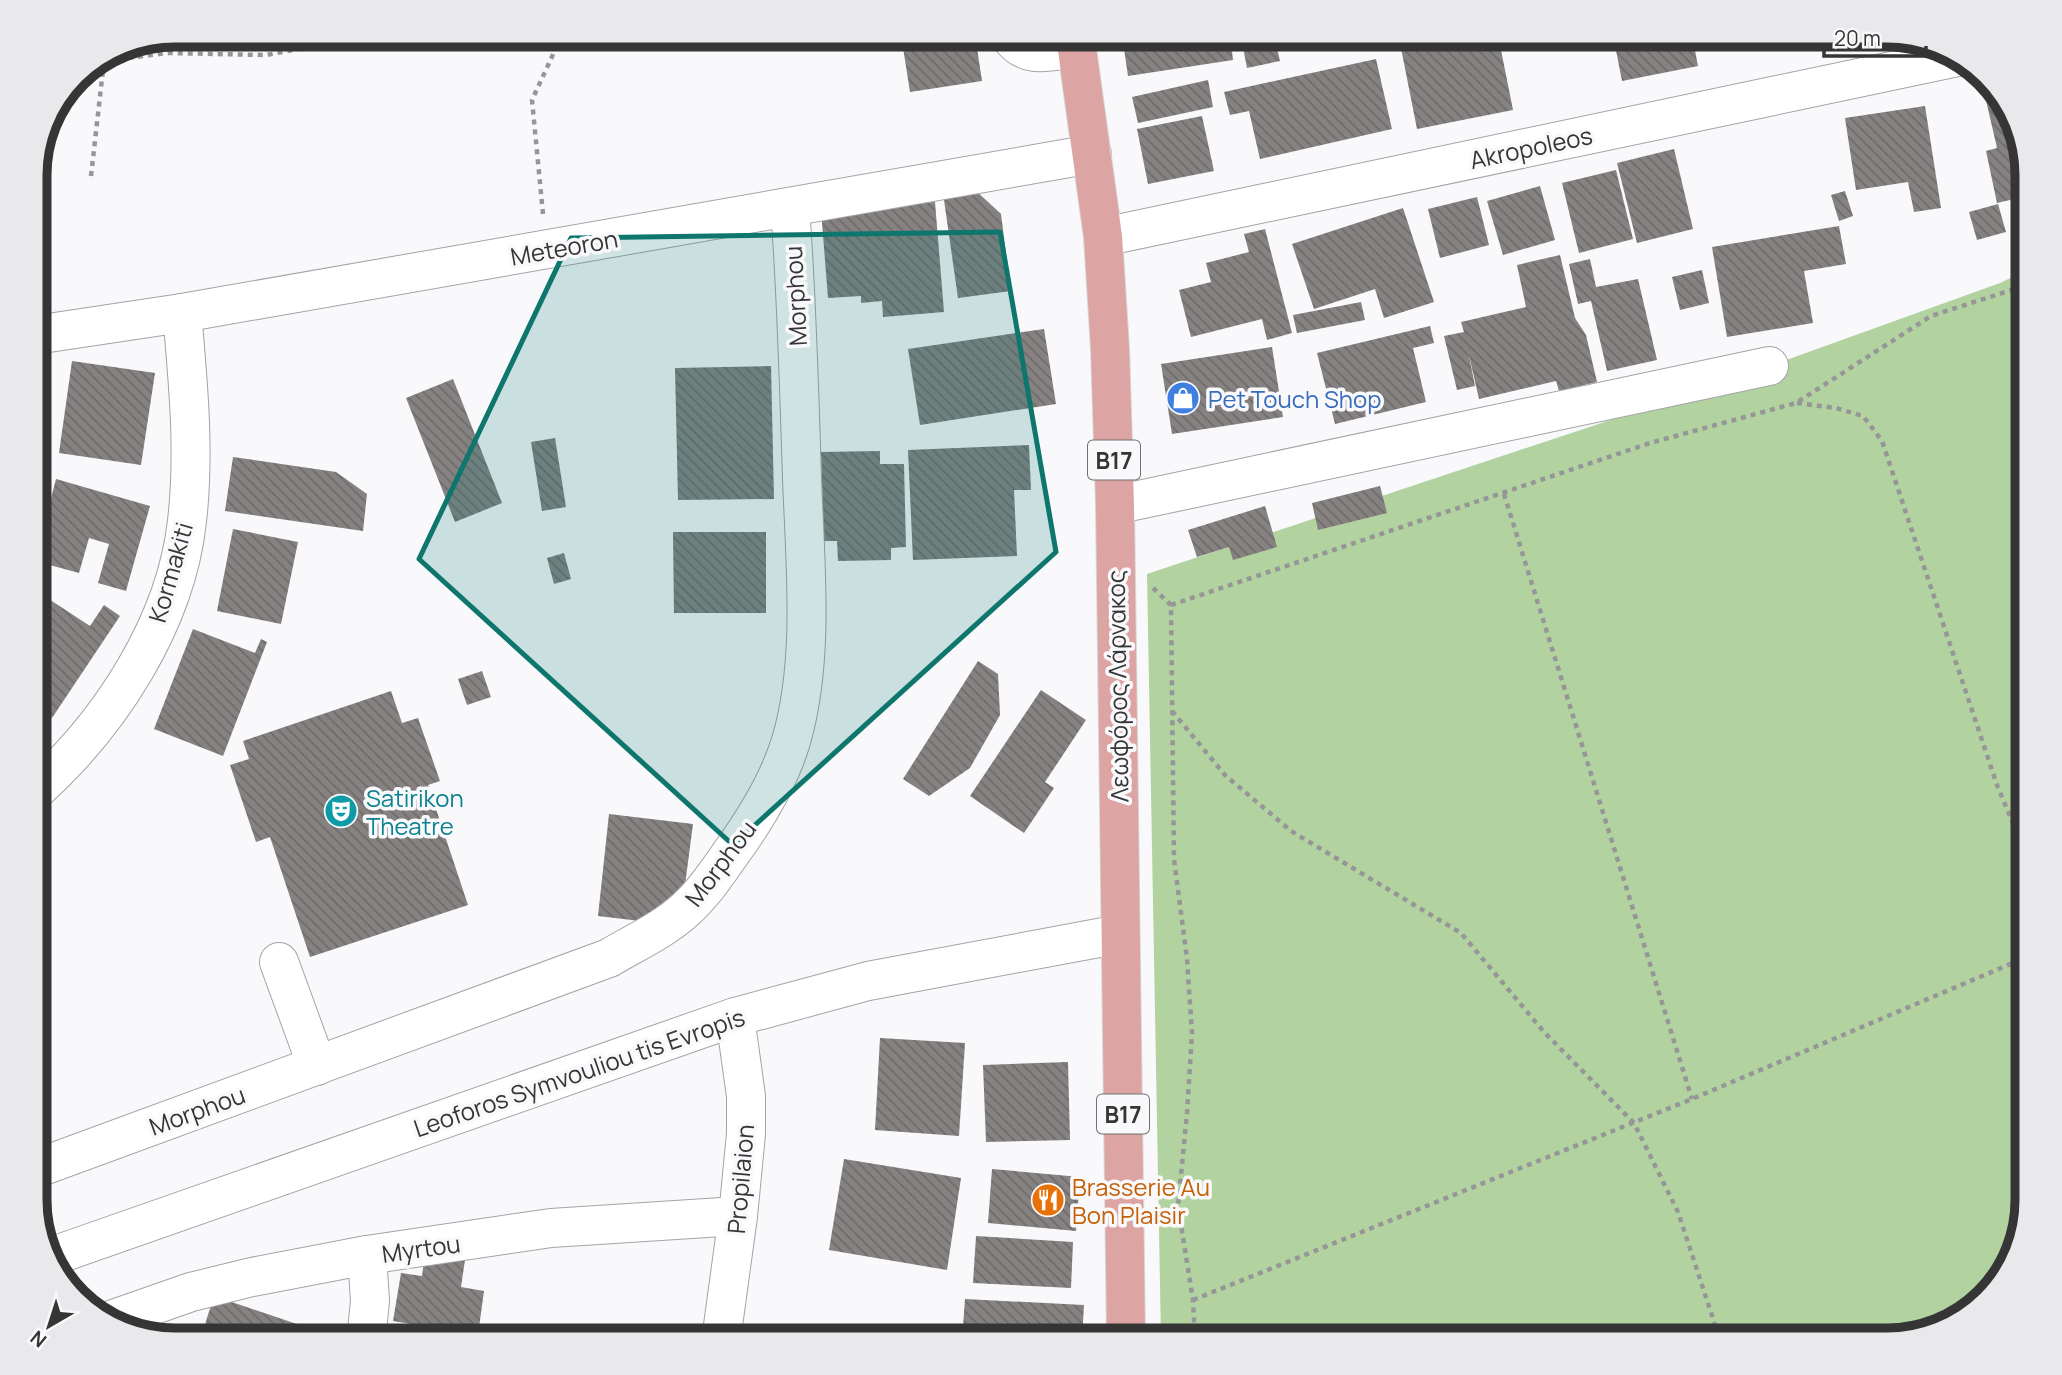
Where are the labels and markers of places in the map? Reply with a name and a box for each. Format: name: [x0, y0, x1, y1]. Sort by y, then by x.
shop icon: Pet Touch Shop: [1164, 379, 1202, 417]
place label: Pet Touch Shop: [1208, 382, 1382, 415]
place label: Satirikon Theatre: [366, 781, 464, 842]
theatre icon: Satirikon Theatre: [322, 792, 360, 830]
place label: Brasserie Au Bon Plaisir: [1072, 1170, 1210, 1231]
restaurant icon: Brasserie Au Bon Plaisir: [1029, 1181, 1067, 1219]

